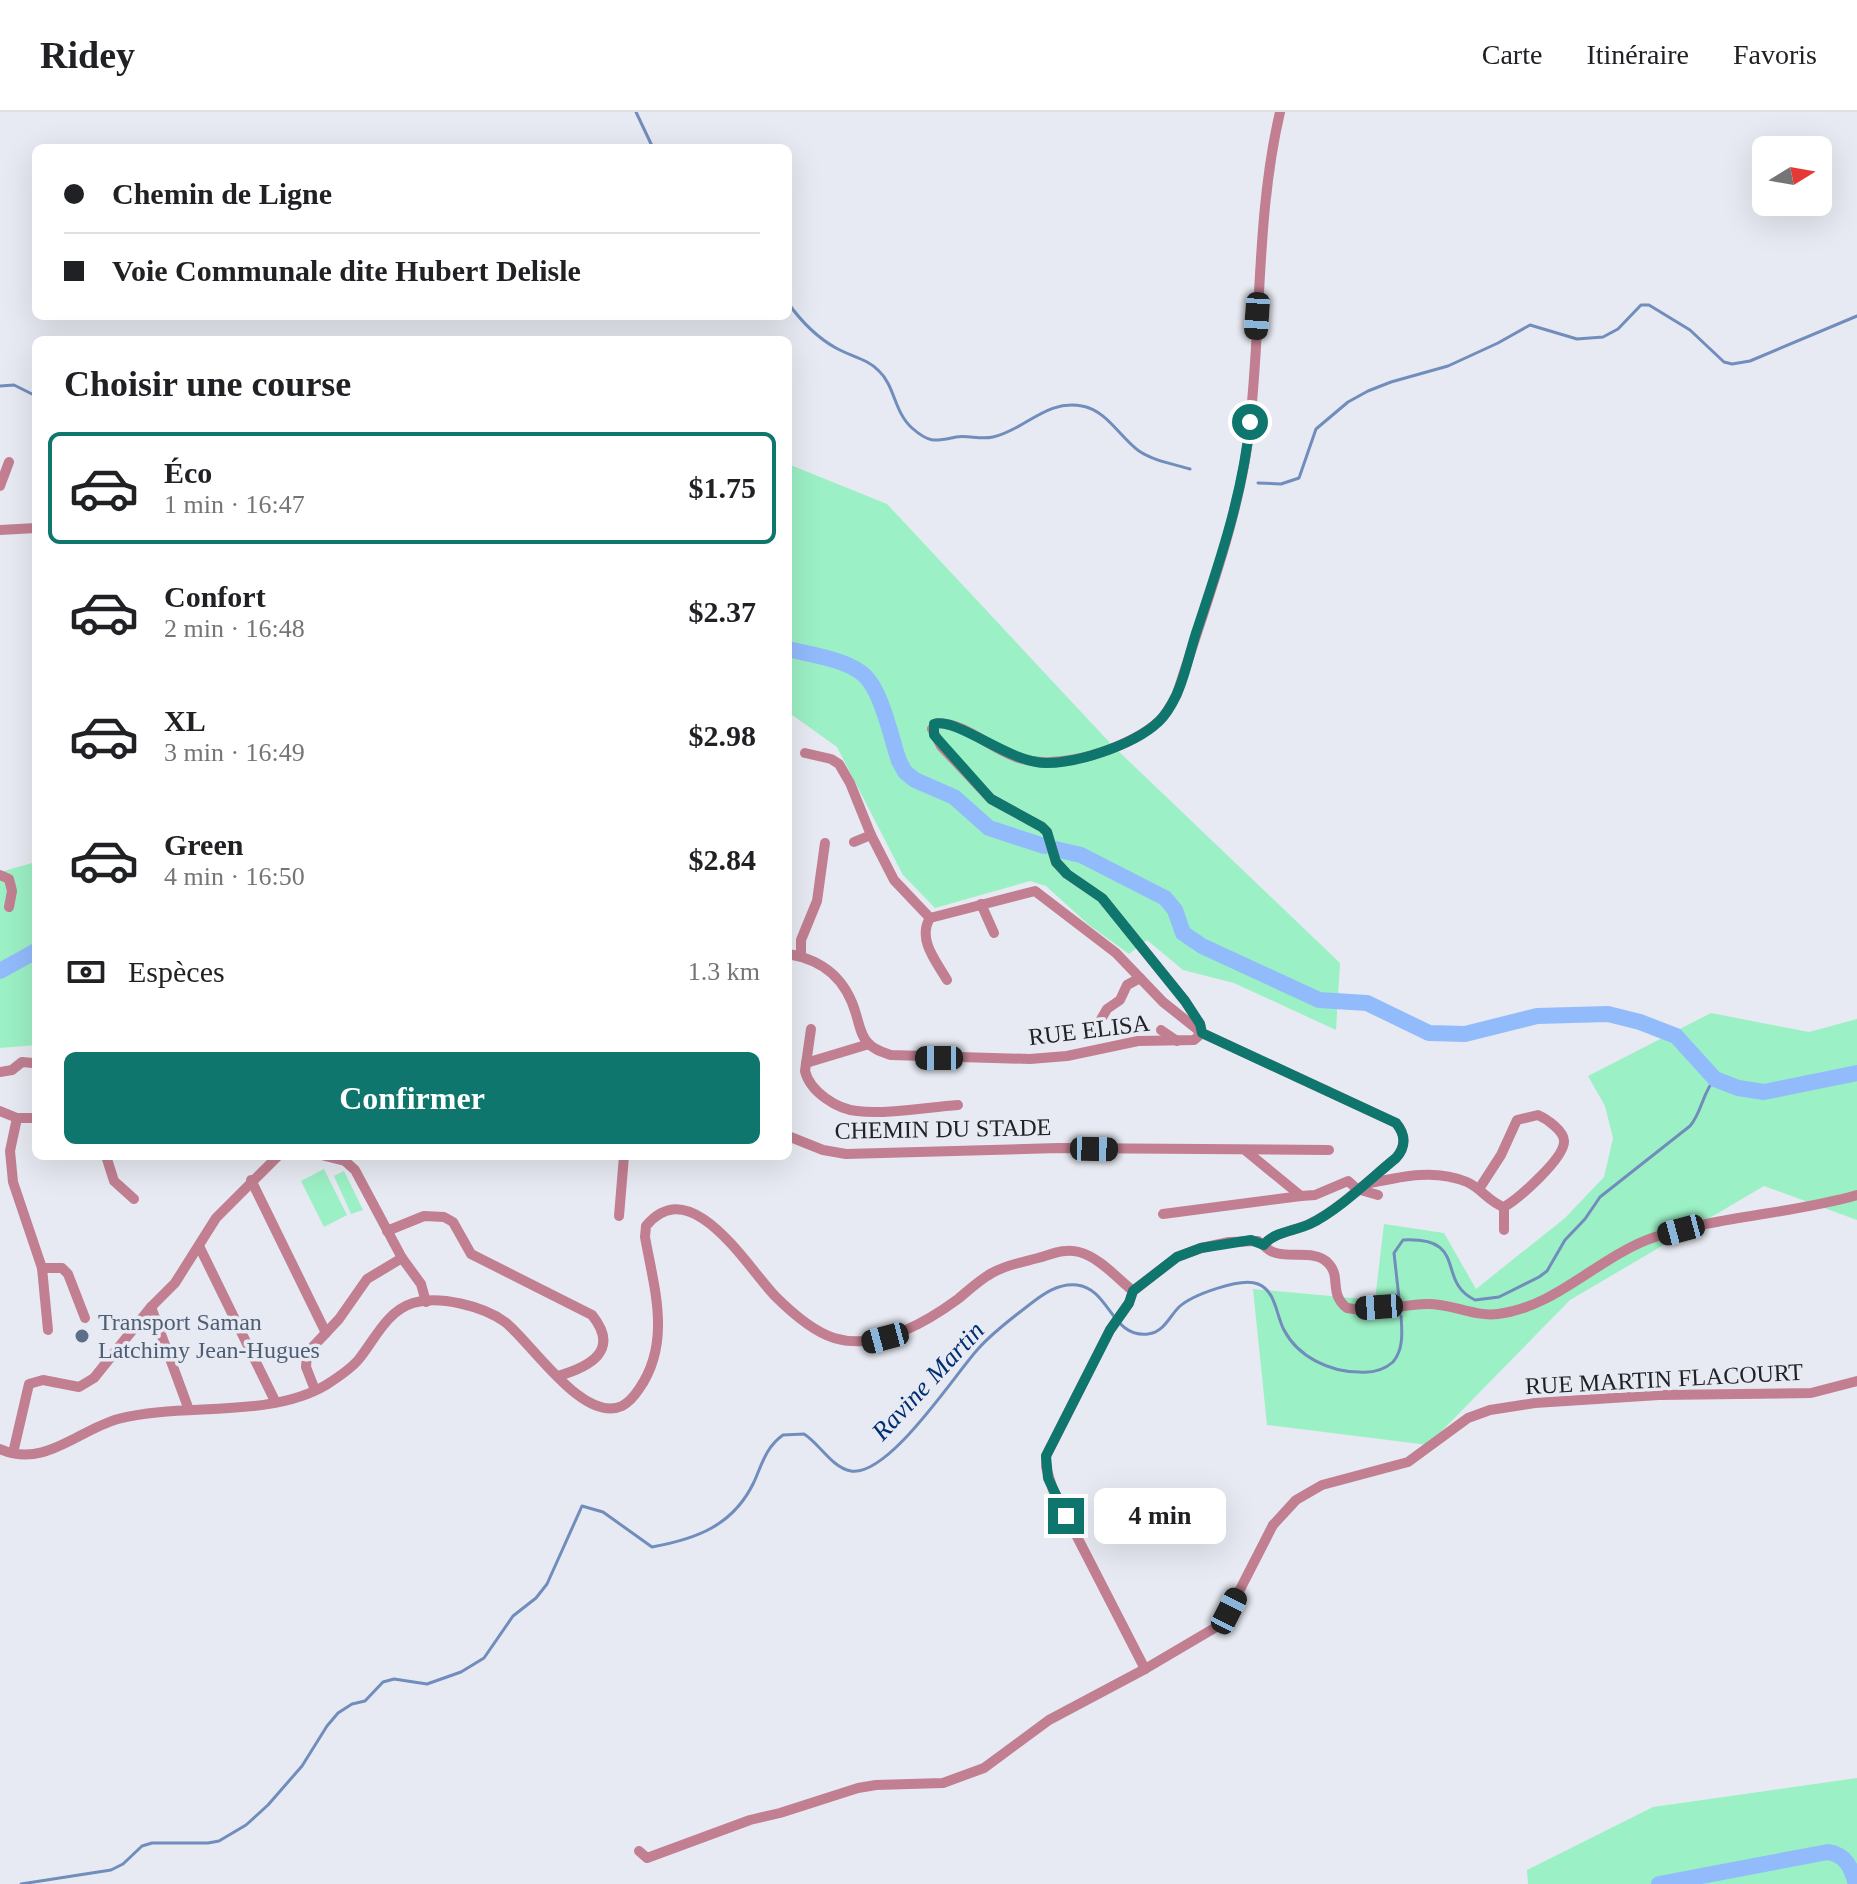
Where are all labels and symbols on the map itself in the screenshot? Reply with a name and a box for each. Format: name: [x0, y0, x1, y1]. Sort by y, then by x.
north arrow: [1752, 136, 1832, 216]
car: [1243, 291, 1271, 341]
route start: [1232, 404, 1268, 440]
street label: RUE ELISA: [1027, 1010, 1152, 1050]
car: [915, 1046, 963, 1070]
street label: CHEMIN DU STADE: [834, 1114, 1052, 1144]
car: [1070, 1137, 1118, 1161]
car: [1655, 1212, 1707, 1248]
car: [1354, 1293, 1404, 1321]
place label: Transport Saman Latchimy Jean-Hugues: [98, 1309, 320, 1363]
water label: Ravine Martin: [865, 1316, 990, 1447]
car: [859, 1320, 911, 1356]
marker: Transport Saman Latchimy Jean-Hugues: [73, 1327, 91, 1345]
street label: RUE MARTIN FLACOURT: [1524, 1359, 1804, 1399]
callout: 4 min: [1094, 1488, 1226, 1544]
route end: [1048, 1498, 1084, 1534]
car: [1207, 1584, 1251, 1638]

